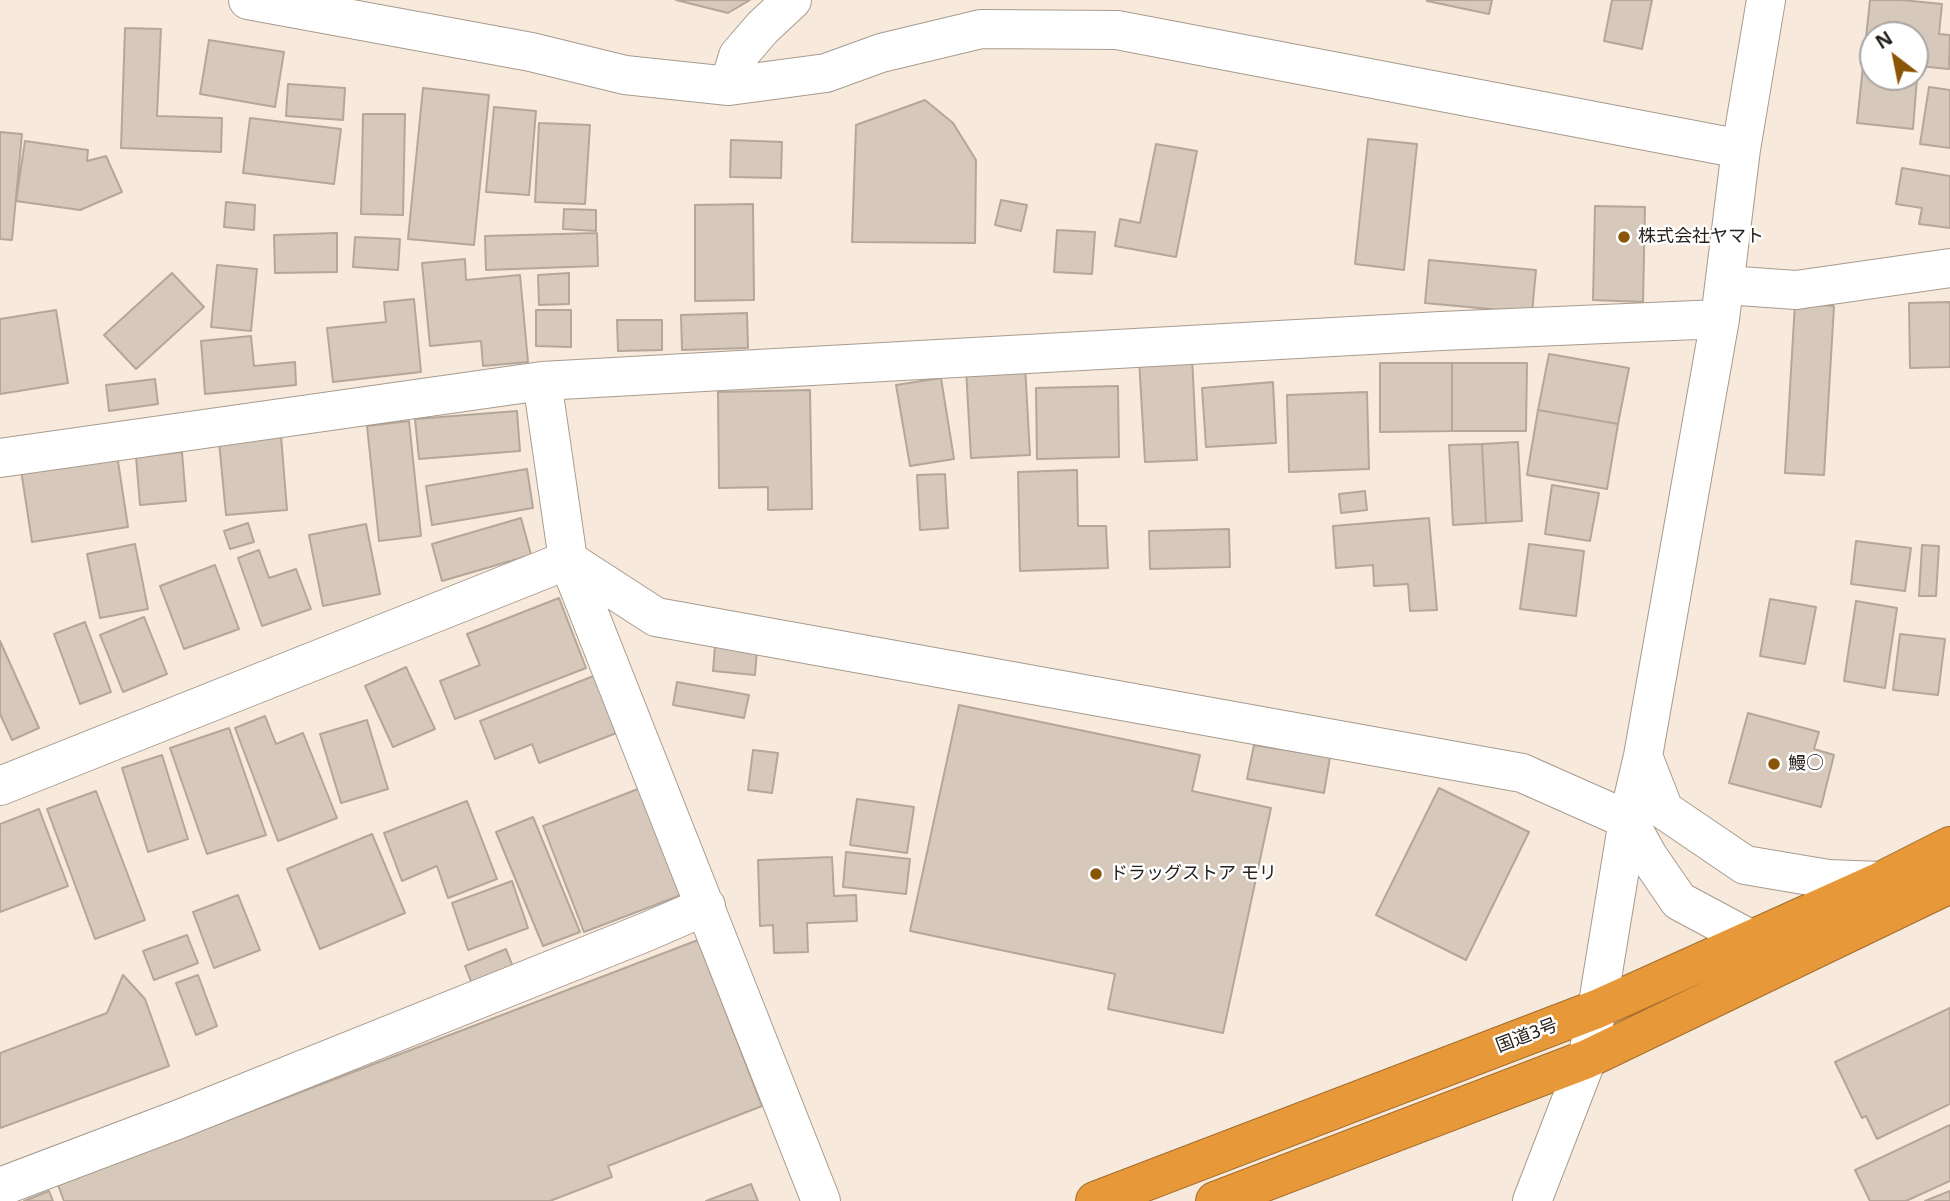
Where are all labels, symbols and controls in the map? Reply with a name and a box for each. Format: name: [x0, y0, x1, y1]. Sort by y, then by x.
north arrow: [1859, 21, 1929, 91]
text: N: [1870, 25, 1897, 55]
place label: 株式会社ヤマト: [1638, 226, 1764, 248]
marker: 株式会社ヤマト: [1616, 229, 1632, 245]
place label: 鰻○: [1788, 753, 1824, 775]
marker: 鰻○: [1766, 756, 1782, 772]
place label: ドラッグストア モリ: [1110, 863, 1277, 885]
marker: ドラッグストア モリ: [1088, 866, 1104, 882]
street label: 国道3号: [1493, 1014, 1561, 1058]

